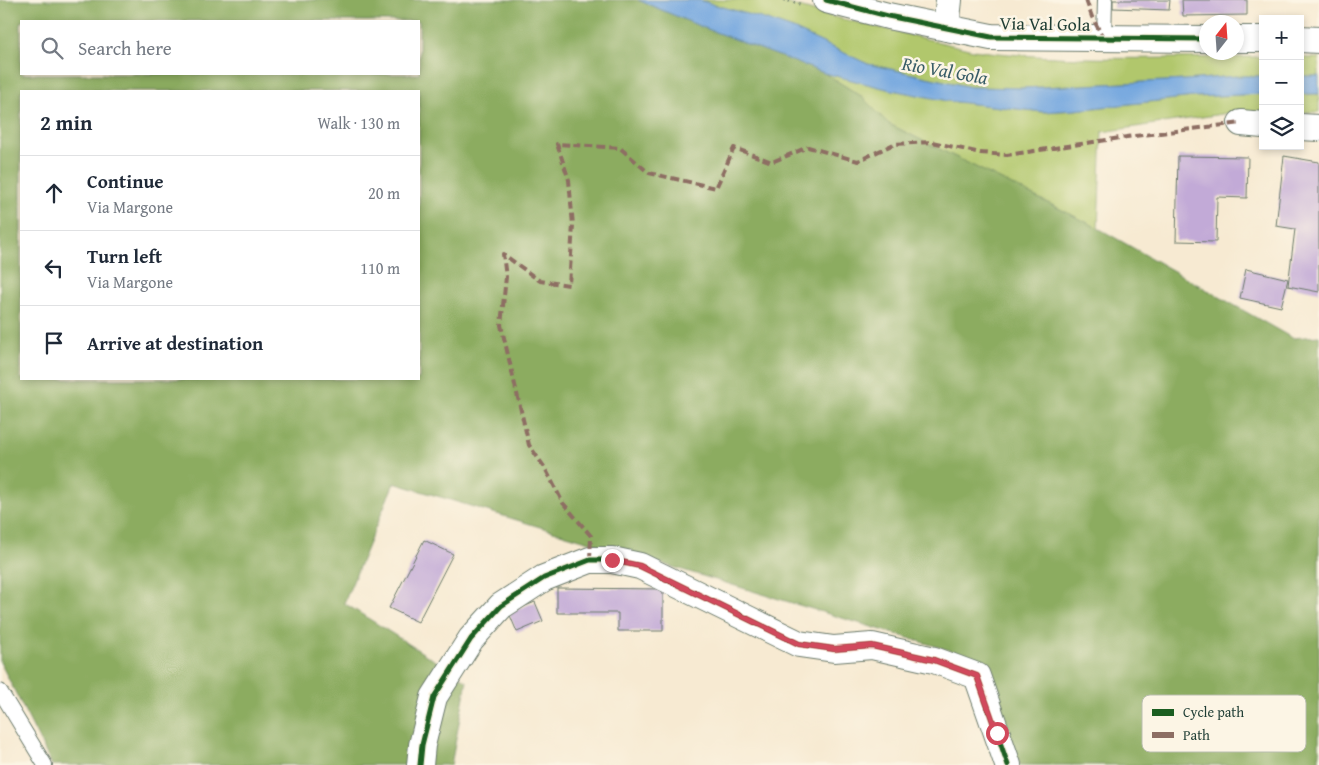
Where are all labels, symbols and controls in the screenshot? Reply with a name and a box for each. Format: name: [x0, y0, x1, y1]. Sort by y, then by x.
street label: Via Val Gola: [999, 9, 1091, 38]
north arrow: [1199, 15, 1244, 60]
map controls: [1259, 15, 1304, 150]
button: +: [1259, 15, 1304, 60]
search box: [20, 20, 420, 75]
icon: search: [38, 34, 66, 62]
text: Search here: [78, 34, 172, 62]
water label: Rio Val Gola: [899, 49, 990, 91]
button: −: [1259, 60, 1304, 105]
button: layers: [1259, 105, 1304, 150]
text: 2 min: [40, 107, 92, 138]
text: Walk · 130 m: [317, 111, 400, 135]
text: Continue: [87, 167, 164, 195]
icon: ahead: [40, 179, 68, 207]
text: 20 m: [368, 181, 400, 205]
text: Via Margone: [87, 195, 173, 219]
text: Turn left: [87, 242, 162, 270]
icon: left: [40, 254, 68, 282]
text: 110 m: [360, 256, 400, 280]
text: Via Margone: [87, 270, 173, 294]
icon: arrive: [40, 329, 68, 357]
text: Arrive at destination: [87, 329, 263, 357]
route end: [601, 549, 624, 572]
legend: [1142, 695, 1306, 752]
text: Cycle path: [1183, 702, 1244, 722]
route start: [986, 722, 1009, 745]
text: Path: [1183, 725, 1210, 745]

